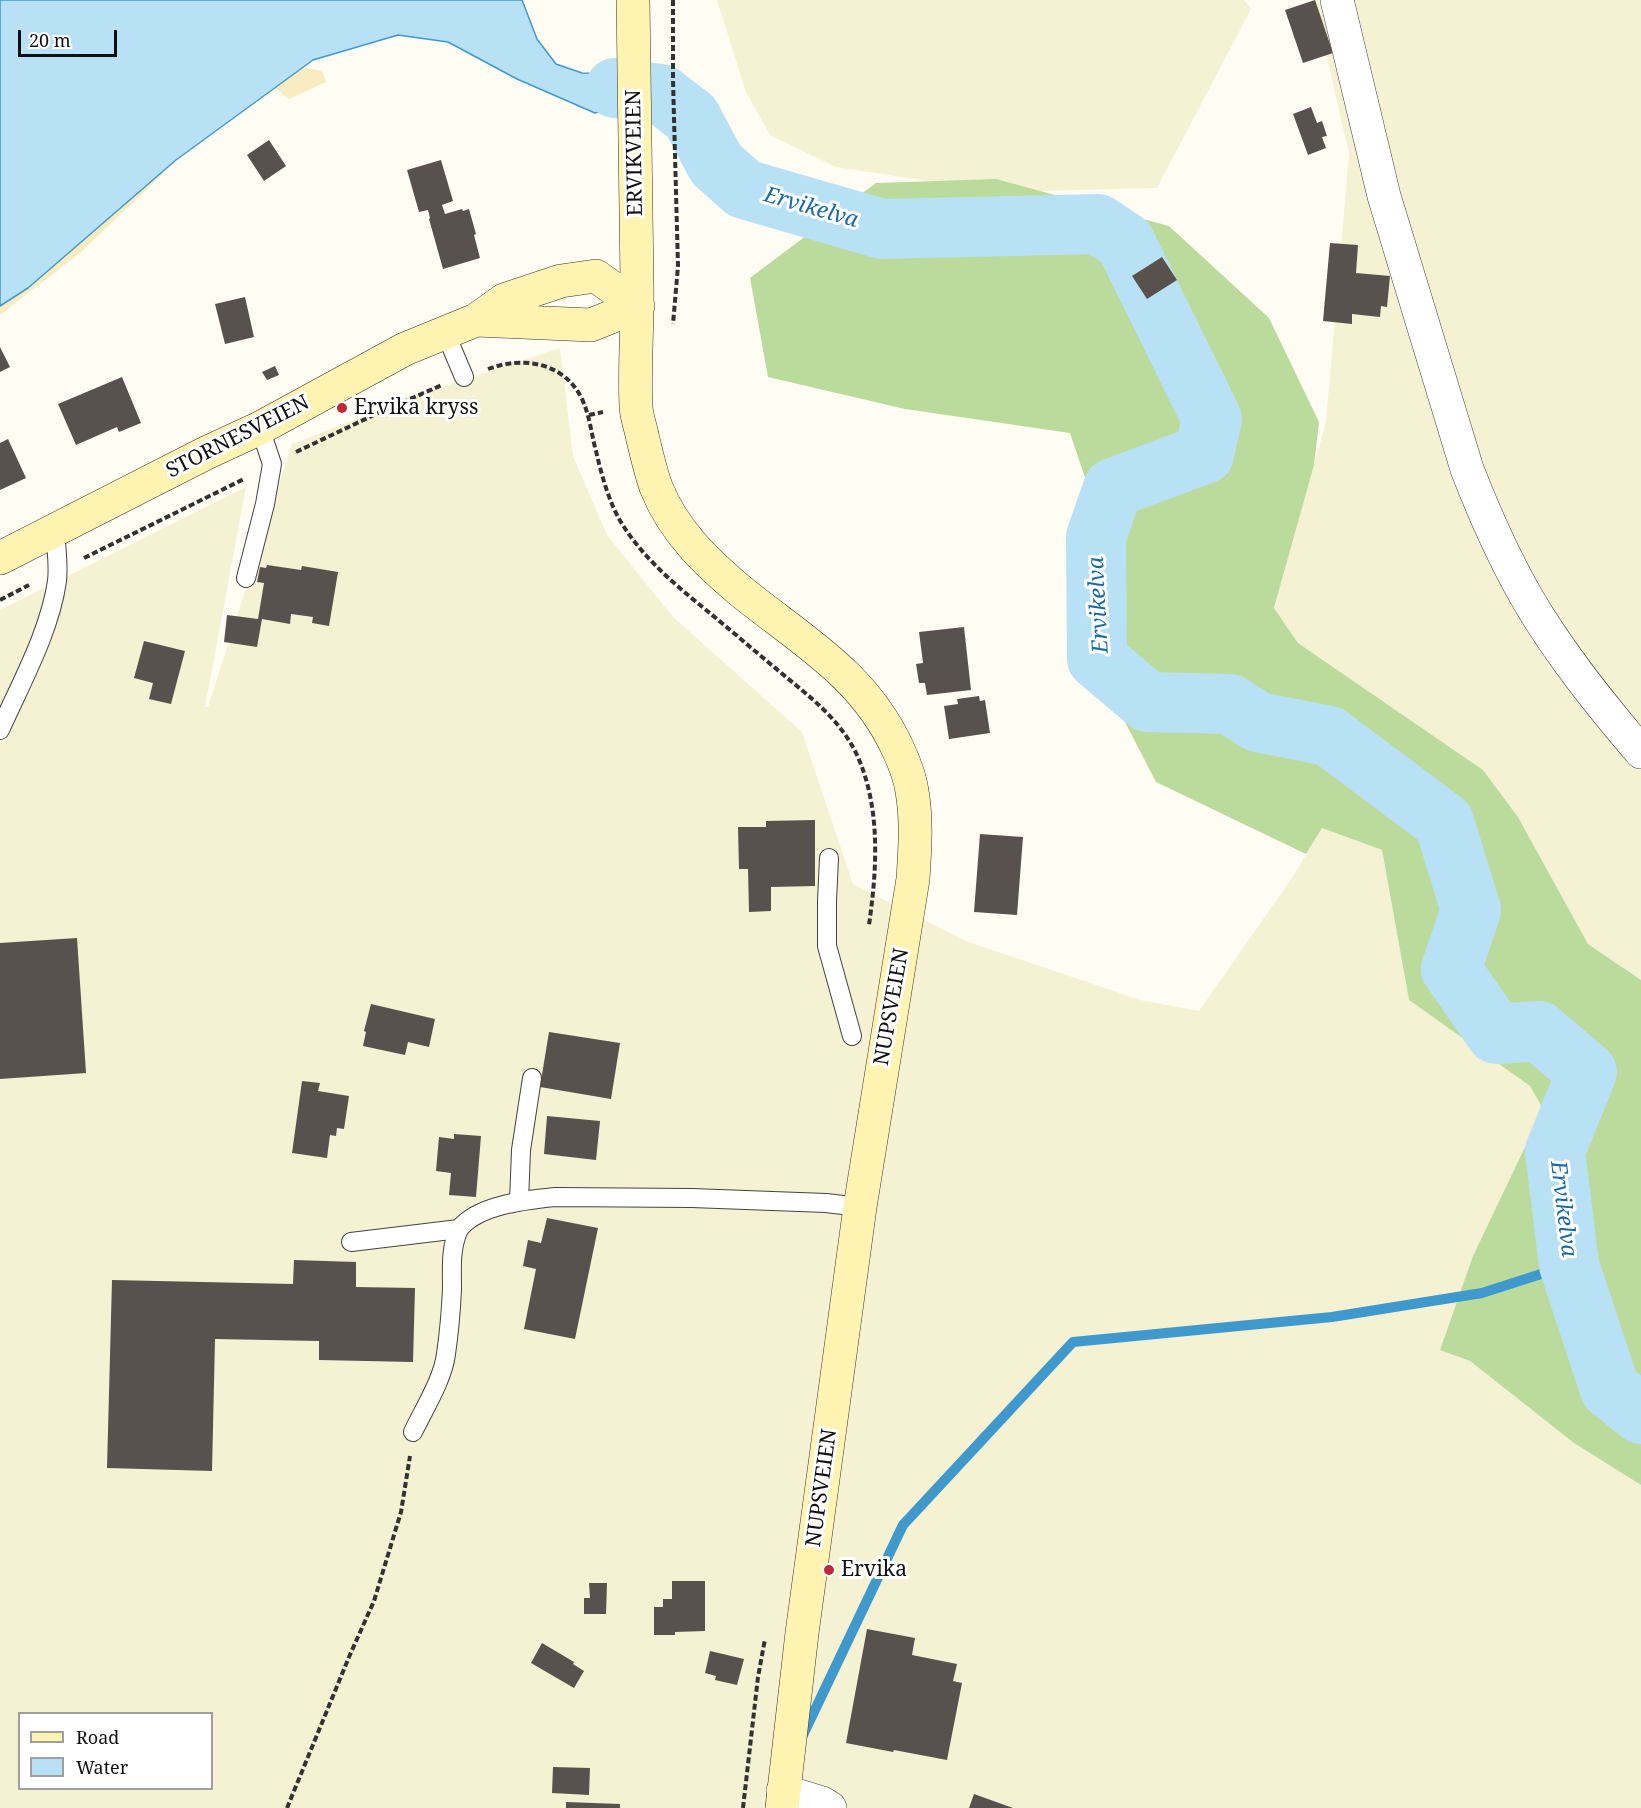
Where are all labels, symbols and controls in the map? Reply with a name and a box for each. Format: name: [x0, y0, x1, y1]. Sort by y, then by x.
scale bar: [21, 18, 120, 56]
text: 20 m: [29, 28, 71, 52]
street label: ERVIKVEIEN: [621, 89, 649, 217]
water label: Ervikelva: [761, 182, 861, 234]
street label: STORNESVEIEN: [162, 390, 314, 484]
place label: Ervika kryss: [354, 395, 478, 421]
marker: Ervika kryss: [335, 401, 349, 415]
water label: Ervikelva: [1083, 556, 1115, 654]
street label: NUPSVEIEN: [869, 946, 915, 1068]
water label: Ervikelva: [1544, 1159, 1582, 1259]
street label: NUPSVEIEN: [801, 1427, 843, 1549]
place label: Ervika: [841, 1557, 907, 1583]
marker: Ervika: [822, 1563, 836, 1577]
legend: [18, 1712, 213, 1790]
text: Road: [76, 1725, 119, 1749]
text: Water: [76, 1755, 128, 1779]

